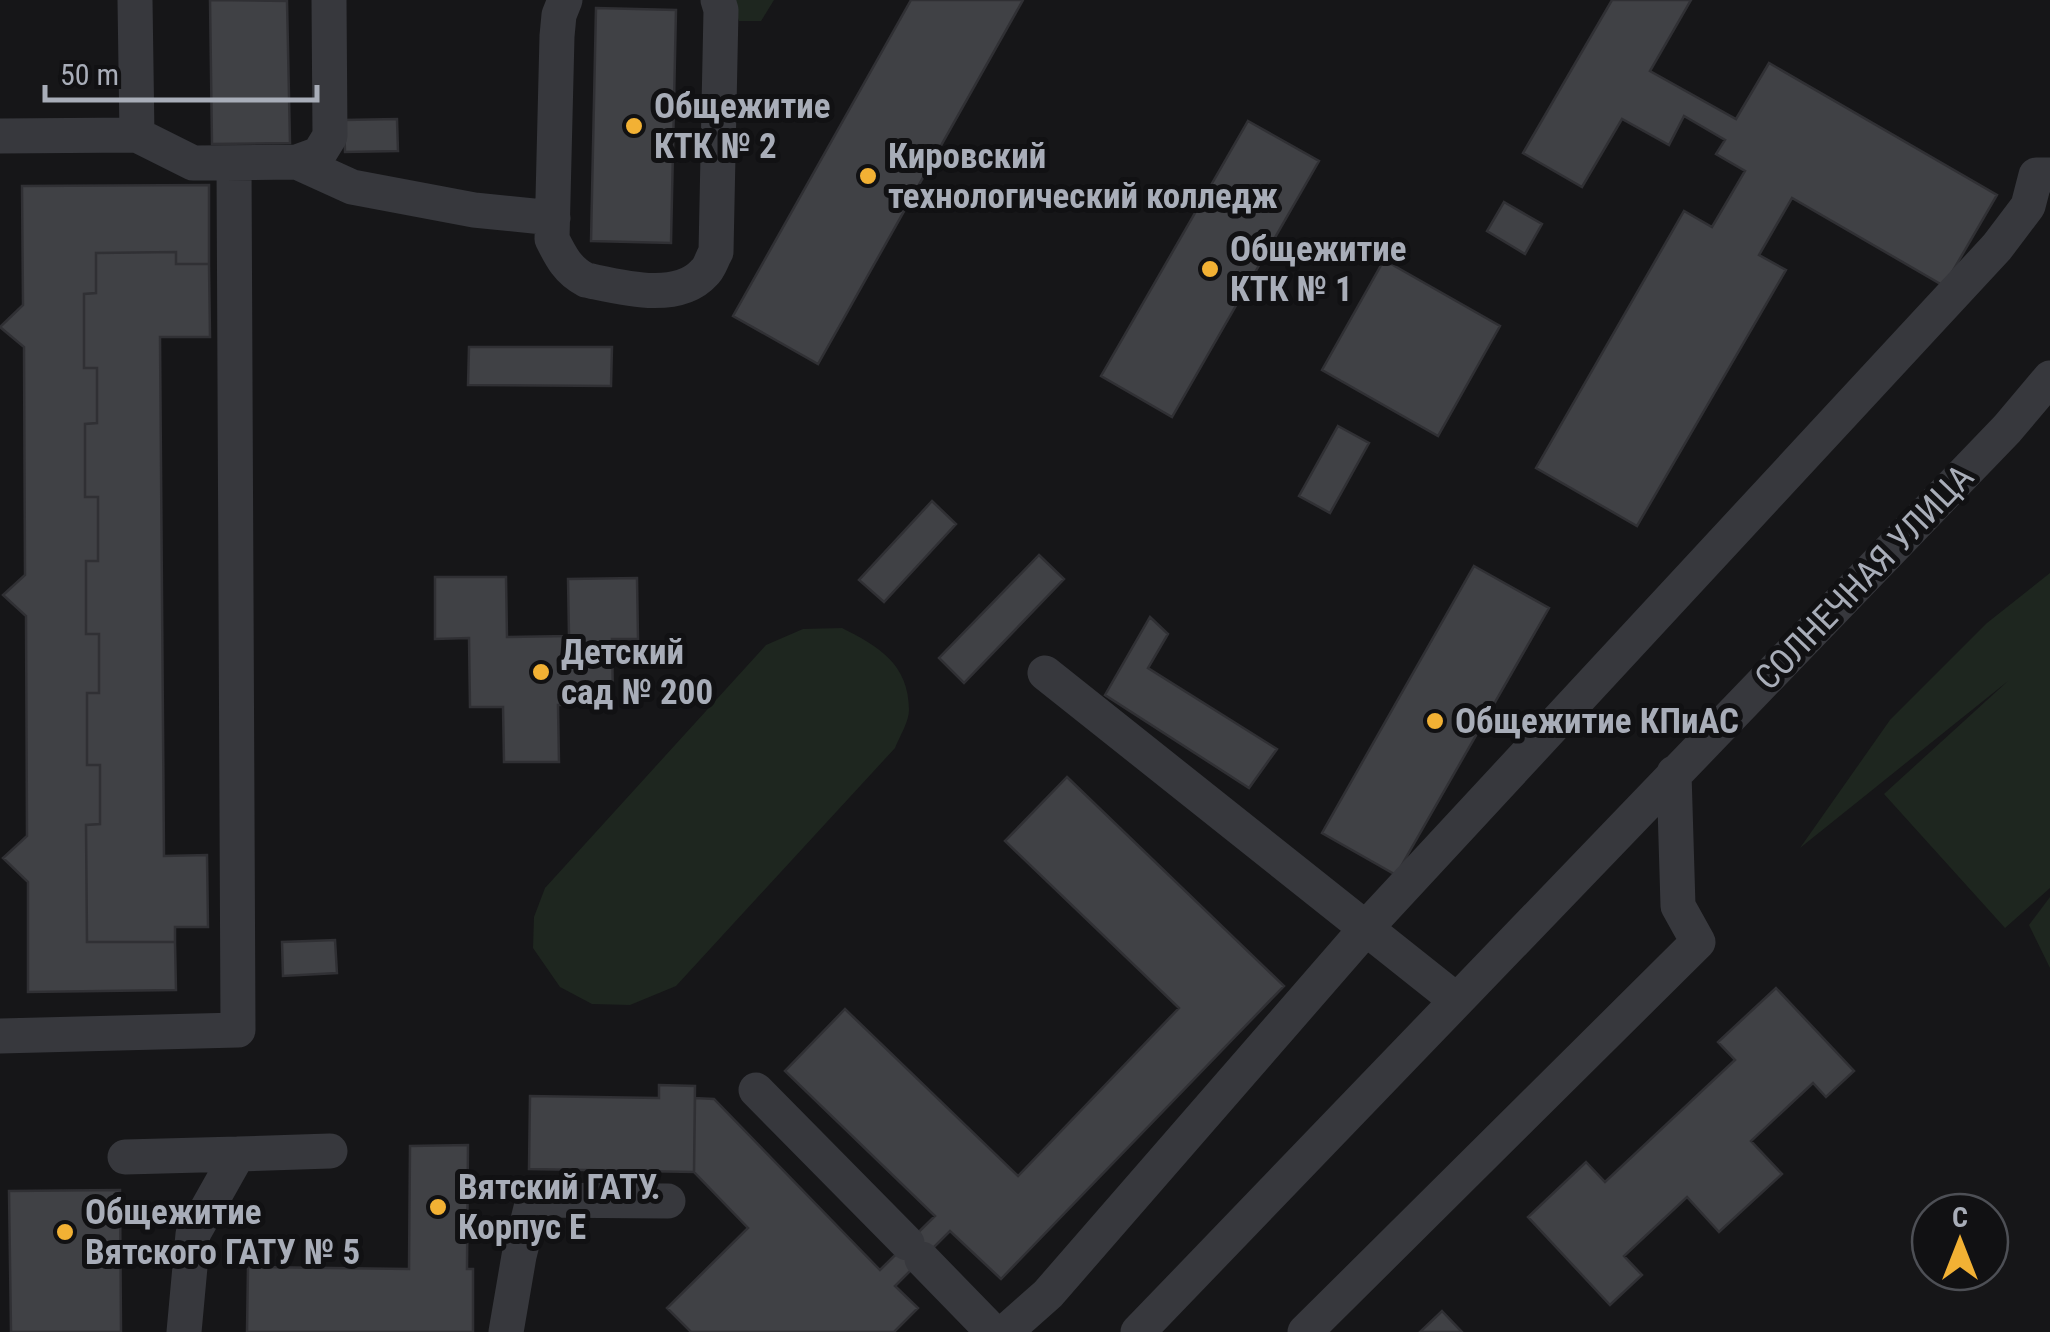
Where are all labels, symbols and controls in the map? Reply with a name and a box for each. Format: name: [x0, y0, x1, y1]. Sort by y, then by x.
scale bar: [45, 40, 318, 102]
text: 50 m: [60, 57, 119, 92]
place label: Общежитие КТК № 2: [654, 86, 831, 167]
marker: Общежитие КТК № 2: [623, 115, 645, 137]
place label: Кировский технологический колледж: [888, 136, 1278, 217]
marker: Кировский технологический колледж: [857, 165, 879, 187]
place label: Общежитие КТК № 1: [1230, 229, 1407, 310]
marker: Общежитие КТК № 1: [1199, 258, 1221, 280]
street label: СОЛНЕЧНАЯ УЛИЦА: [1747, 457, 1982, 698]
place label: Детский сад № 200: [561, 632, 713, 713]
marker: Детский сад № 200: [530, 661, 552, 683]
place label: Общежитие КПиАС: [1455, 701, 1739, 742]
marker: Общежитие КПиАС: [1424, 710, 1446, 732]
place label: Вятский ГАТУ. Корпус Е: [458, 1167, 661, 1248]
place label: Общежитие Вятского ГАТУ № 5: [85, 1192, 360, 1273]
north arrow: [1910, 1192, 2010, 1292]
marker: Вятский ГАТУ. Корпус Е: [427, 1196, 449, 1218]
text: С: [1952, 1201, 1968, 1234]
marker: Общежитие Вятского ГАТУ № 5: [54, 1221, 76, 1243]

